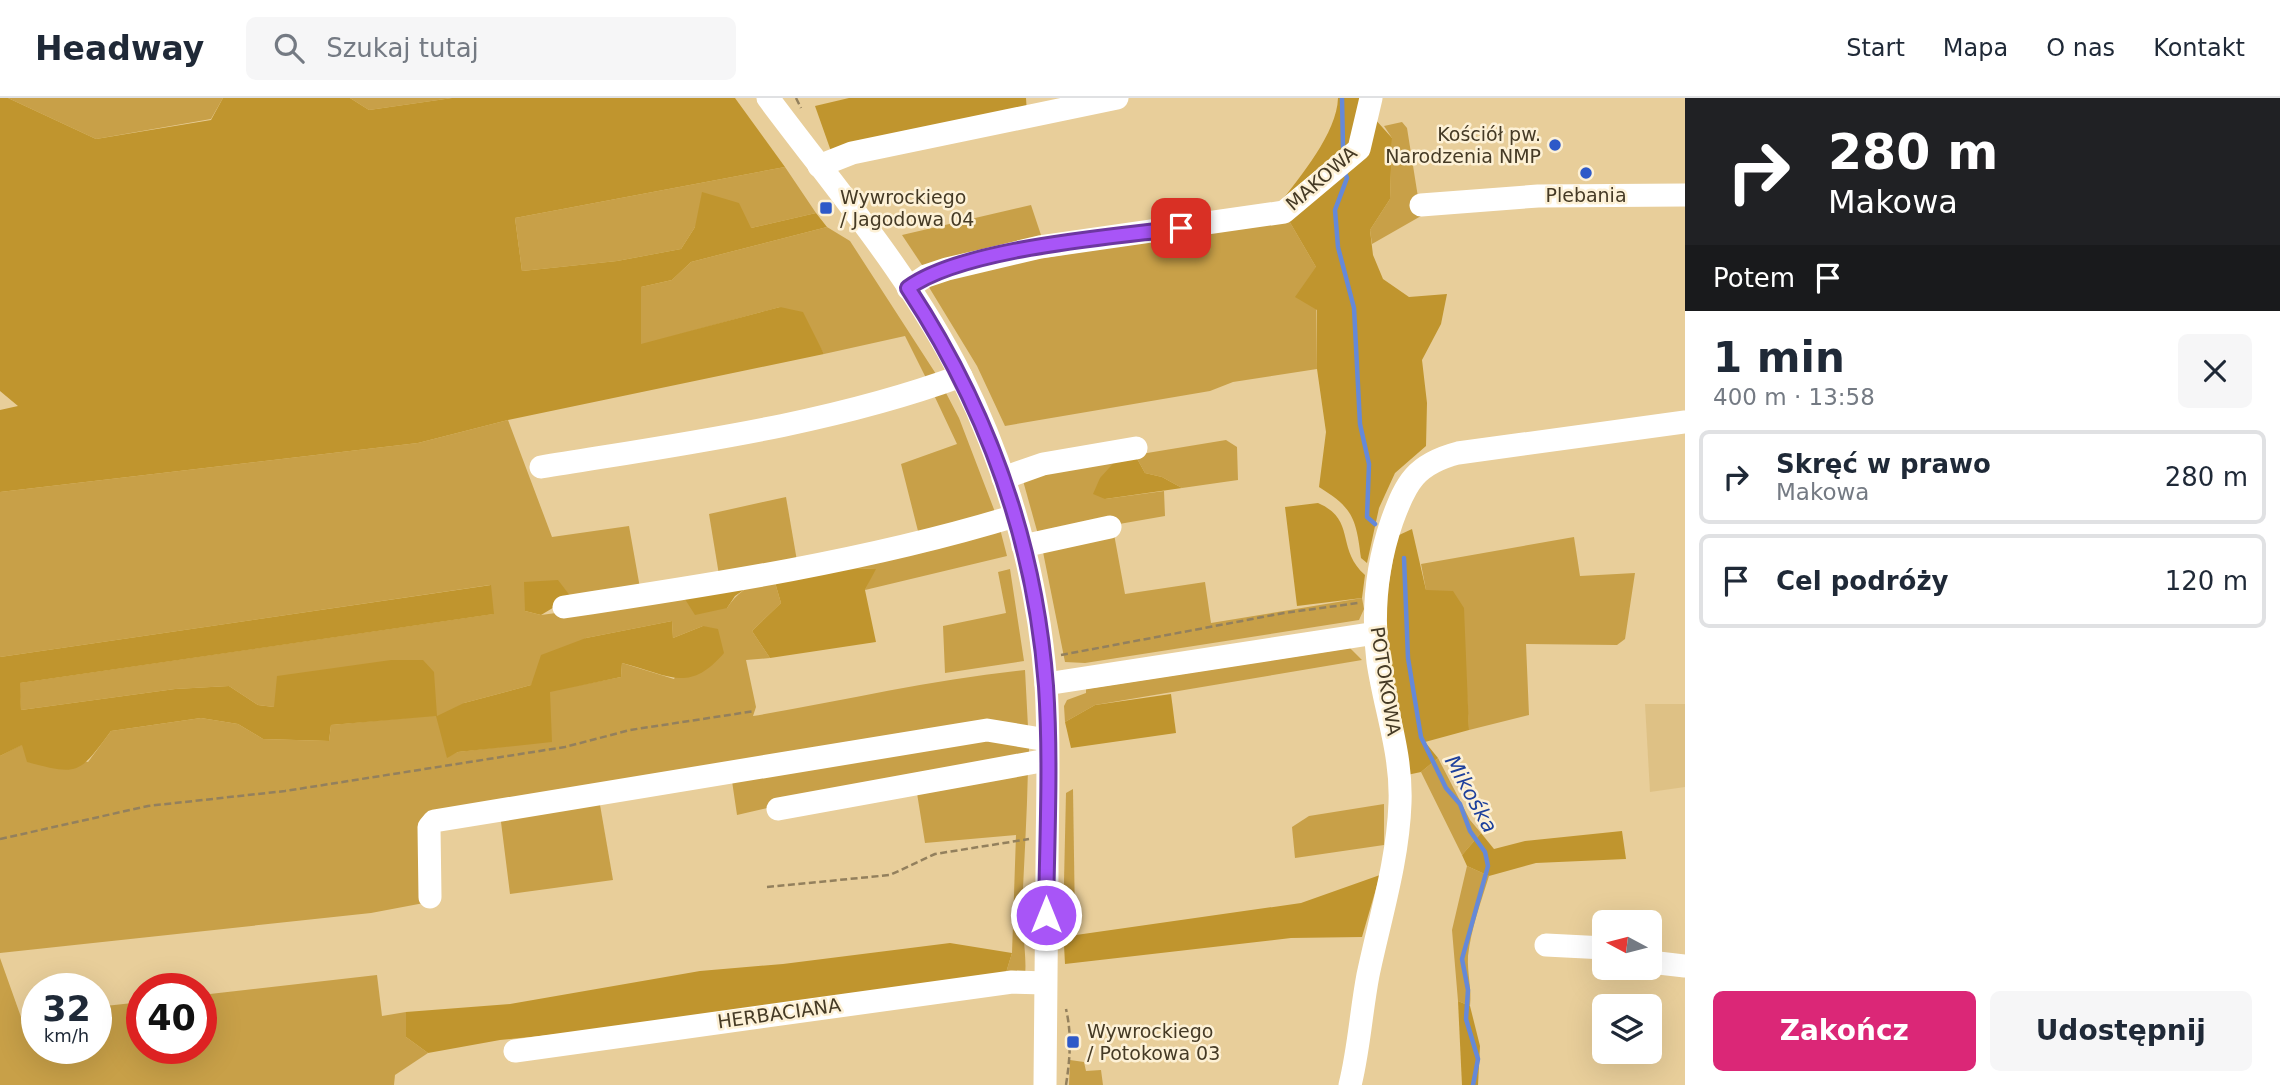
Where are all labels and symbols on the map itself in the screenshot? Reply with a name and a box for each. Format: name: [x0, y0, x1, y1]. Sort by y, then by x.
place label: Kościół pw. Narodzenia NMP: [1385, 123, 1541, 167]
marker: Kościół pw. Narodzenia NMP: [1547, 137, 1563, 153]
street label: MAKOWA: [1281, 141, 1361, 215]
marker: Plebania: [1578, 165, 1594, 181]
place label: Plebania: [1545, 184, 1627, 206]
place label: Wywrockiego / Jagodowa 04: [840, 186, 974, 230]
pin: [1151, 198, 1211, 258]
marker: Wywrockiego / Jagodowa 04: [818, 200, 834, 216]
street label: POTOKOWA: [1367, 625, 1405, 737]
water label: Mikośka: [1440, 751, 1502, 837]
position arrow: [1009, 878, 1083, 952]
north arrow: [1592, 910, 1662, 980]
speed limit sign: 40: [126, 973, 217, 1064]
street label: HERBACIANA: [716, 993, 842, 1033]
place label: Wywrockiego / Potokowa 03: [1087, 1020, 1220, 1064]
marker: Wywrockiego / Potokowa 03: [1065, 1034, 1081, 1050]

